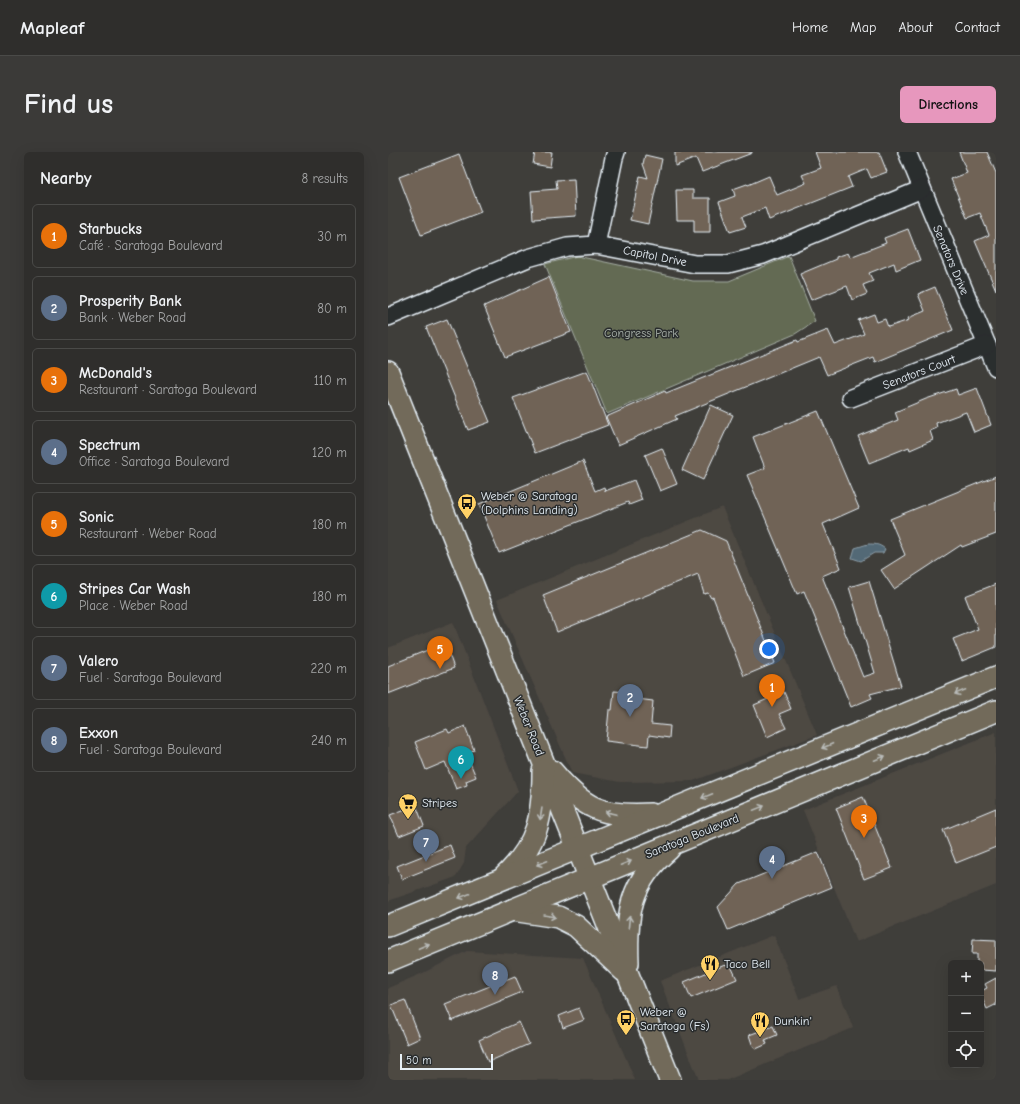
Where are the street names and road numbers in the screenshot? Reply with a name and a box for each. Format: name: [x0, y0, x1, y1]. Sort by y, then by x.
street label: Senators Drive: [930, 223, 972, 297]
street label: Capitol Drive: [622, 243, 688, 269]
street label: Senators Court: [881, 352, 958, 392]
street label: Weber Road: [511, 694, 547, 758]
street label: Saratoga Boulevard: [643, 811, 741, 861]

